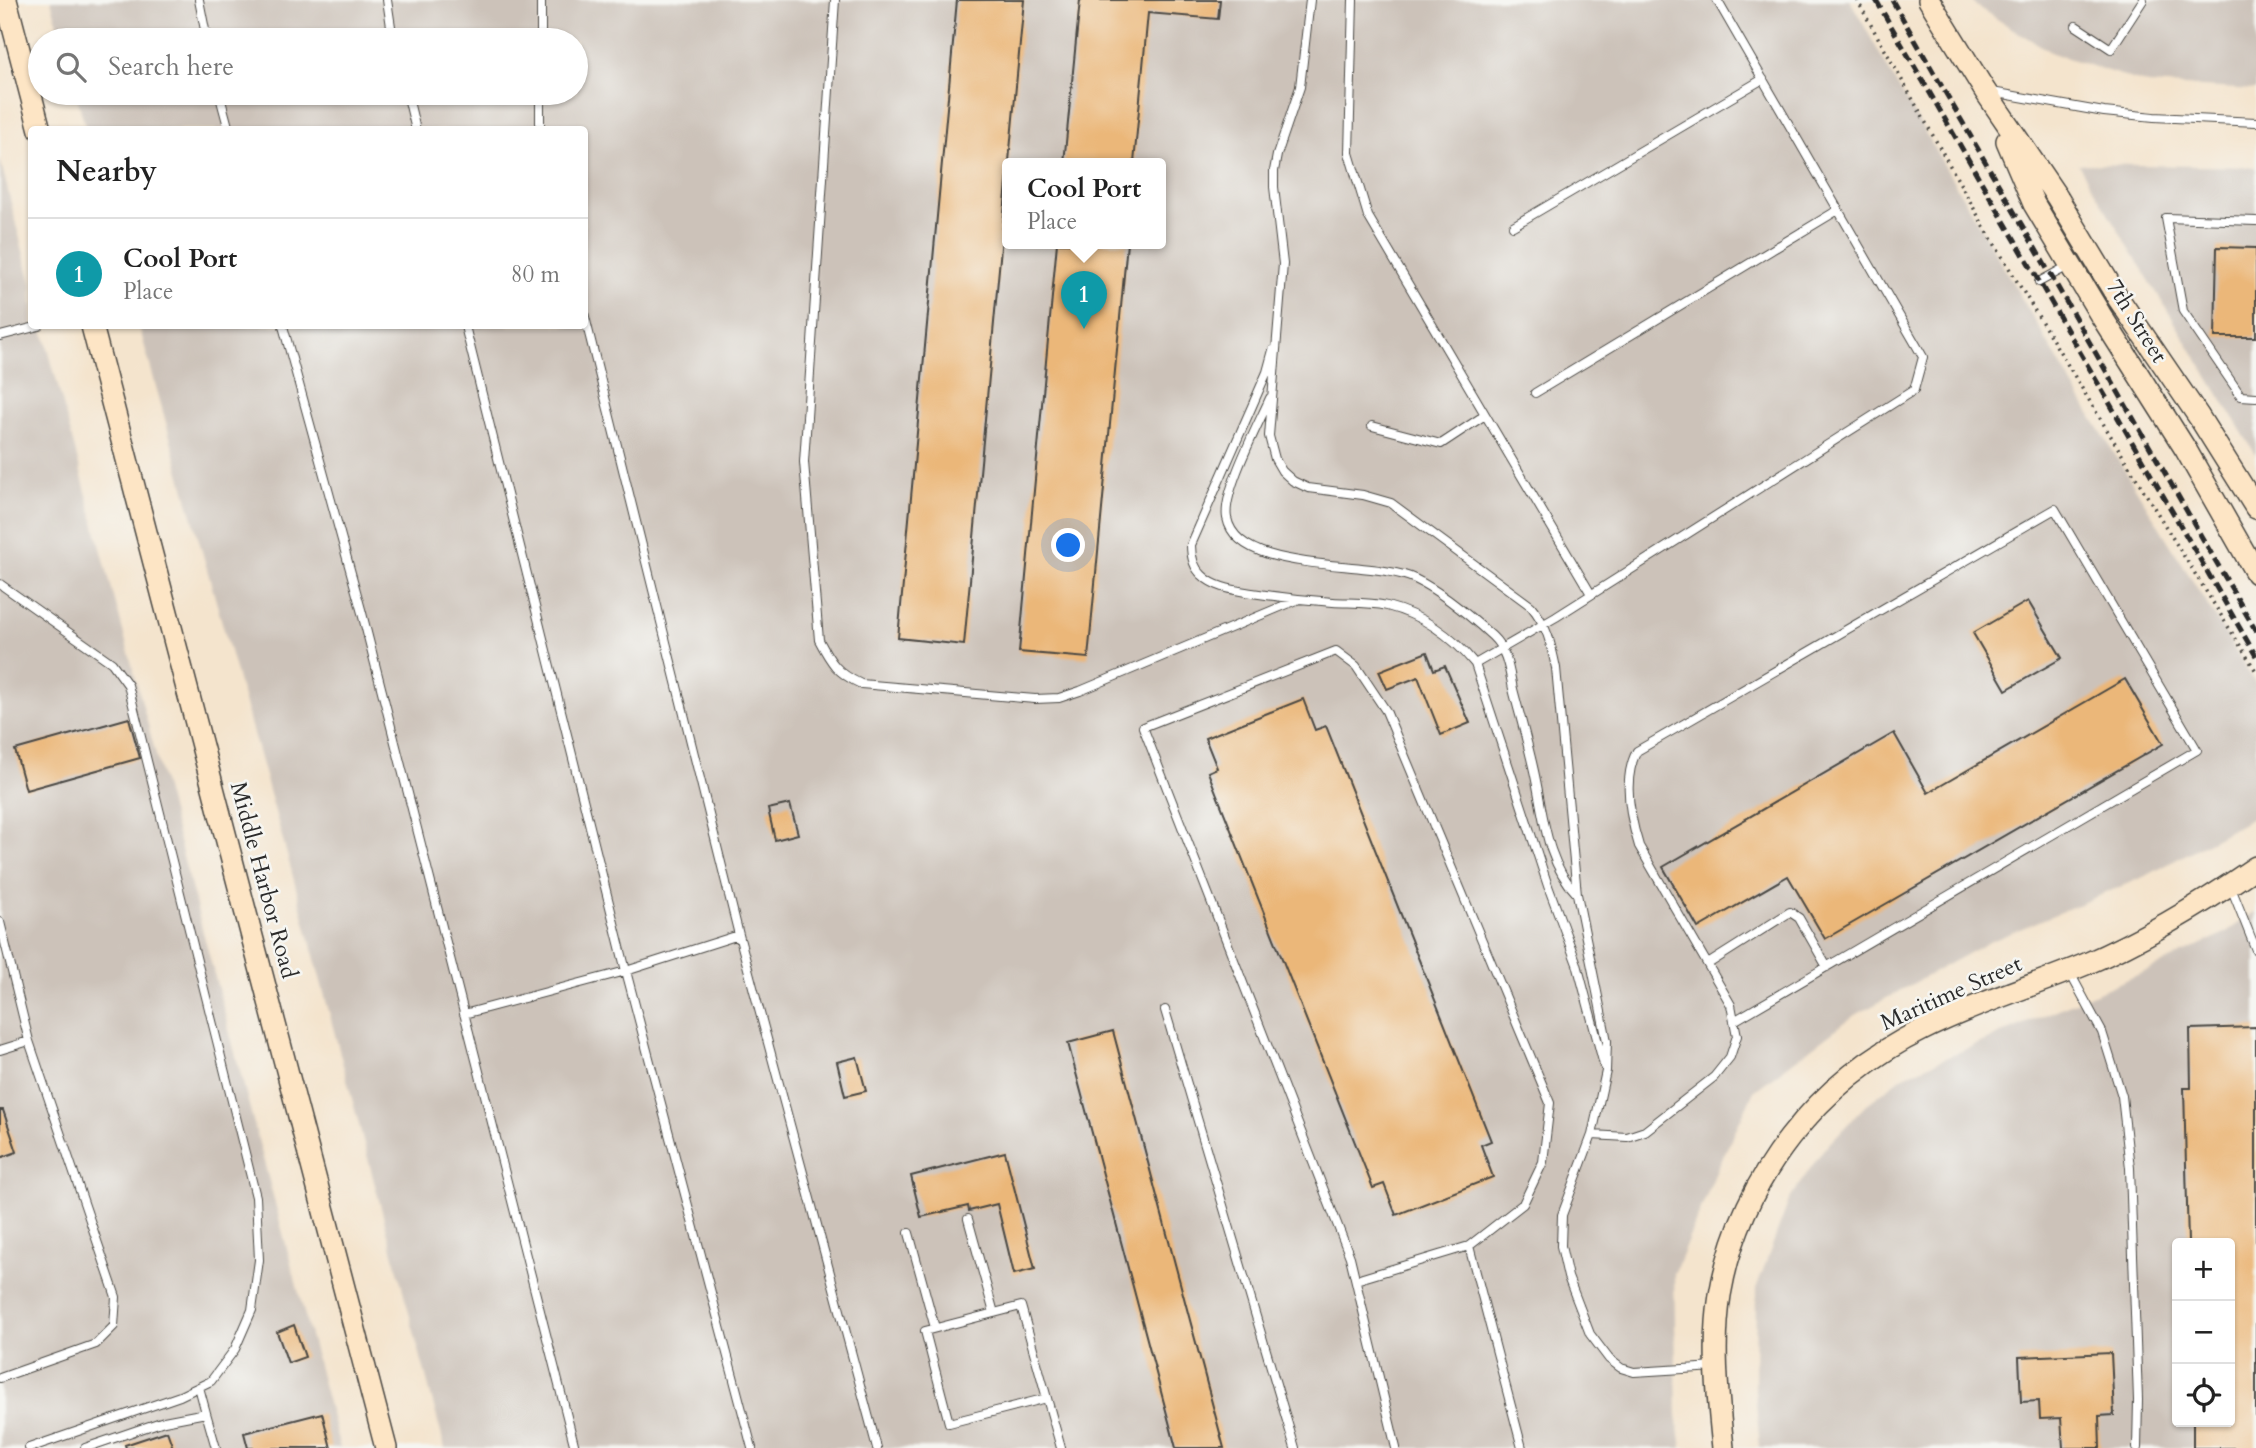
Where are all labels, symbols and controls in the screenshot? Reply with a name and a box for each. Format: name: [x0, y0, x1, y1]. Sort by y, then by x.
search box: [28, 28, 588, 105]
icon: search: [52, 48, 90, 86]
text: Search here: [108, 49, 234, 84]
text: Nearby: [56, 151, 157, 192]
popup: [1002, 158, 1166, 249]
text: Cool Port: [1027, 171, 1141, 206]
text: Place: [1027, 206, 1077, 237]
text: Cool Port: [123, 241, 237, 276]
text: 1: [73, 259, 85, 290]
text: 80 m: [511, 259, 560, 290]
pin: 1: [1061, 271, 1107, 329]
street label: 7th Street: [2099, 273, 2175, 369]
text: Place: [123, 276, 173, 307]
your location: [1051, 528, 1085, 562]
street label: Middle Harbor Road: [223, 778, 305, 983]
street label: Maritime Street: [1875, 948, 2027, 1038]
map controls: [2172, 1238, 2235, 1427]
button: +: [2172, 1238, 2235, 1301]
button: −: [2172, 1301, 2235, 1364]
button: locate: [2172, 1364, 2235, 1427]

